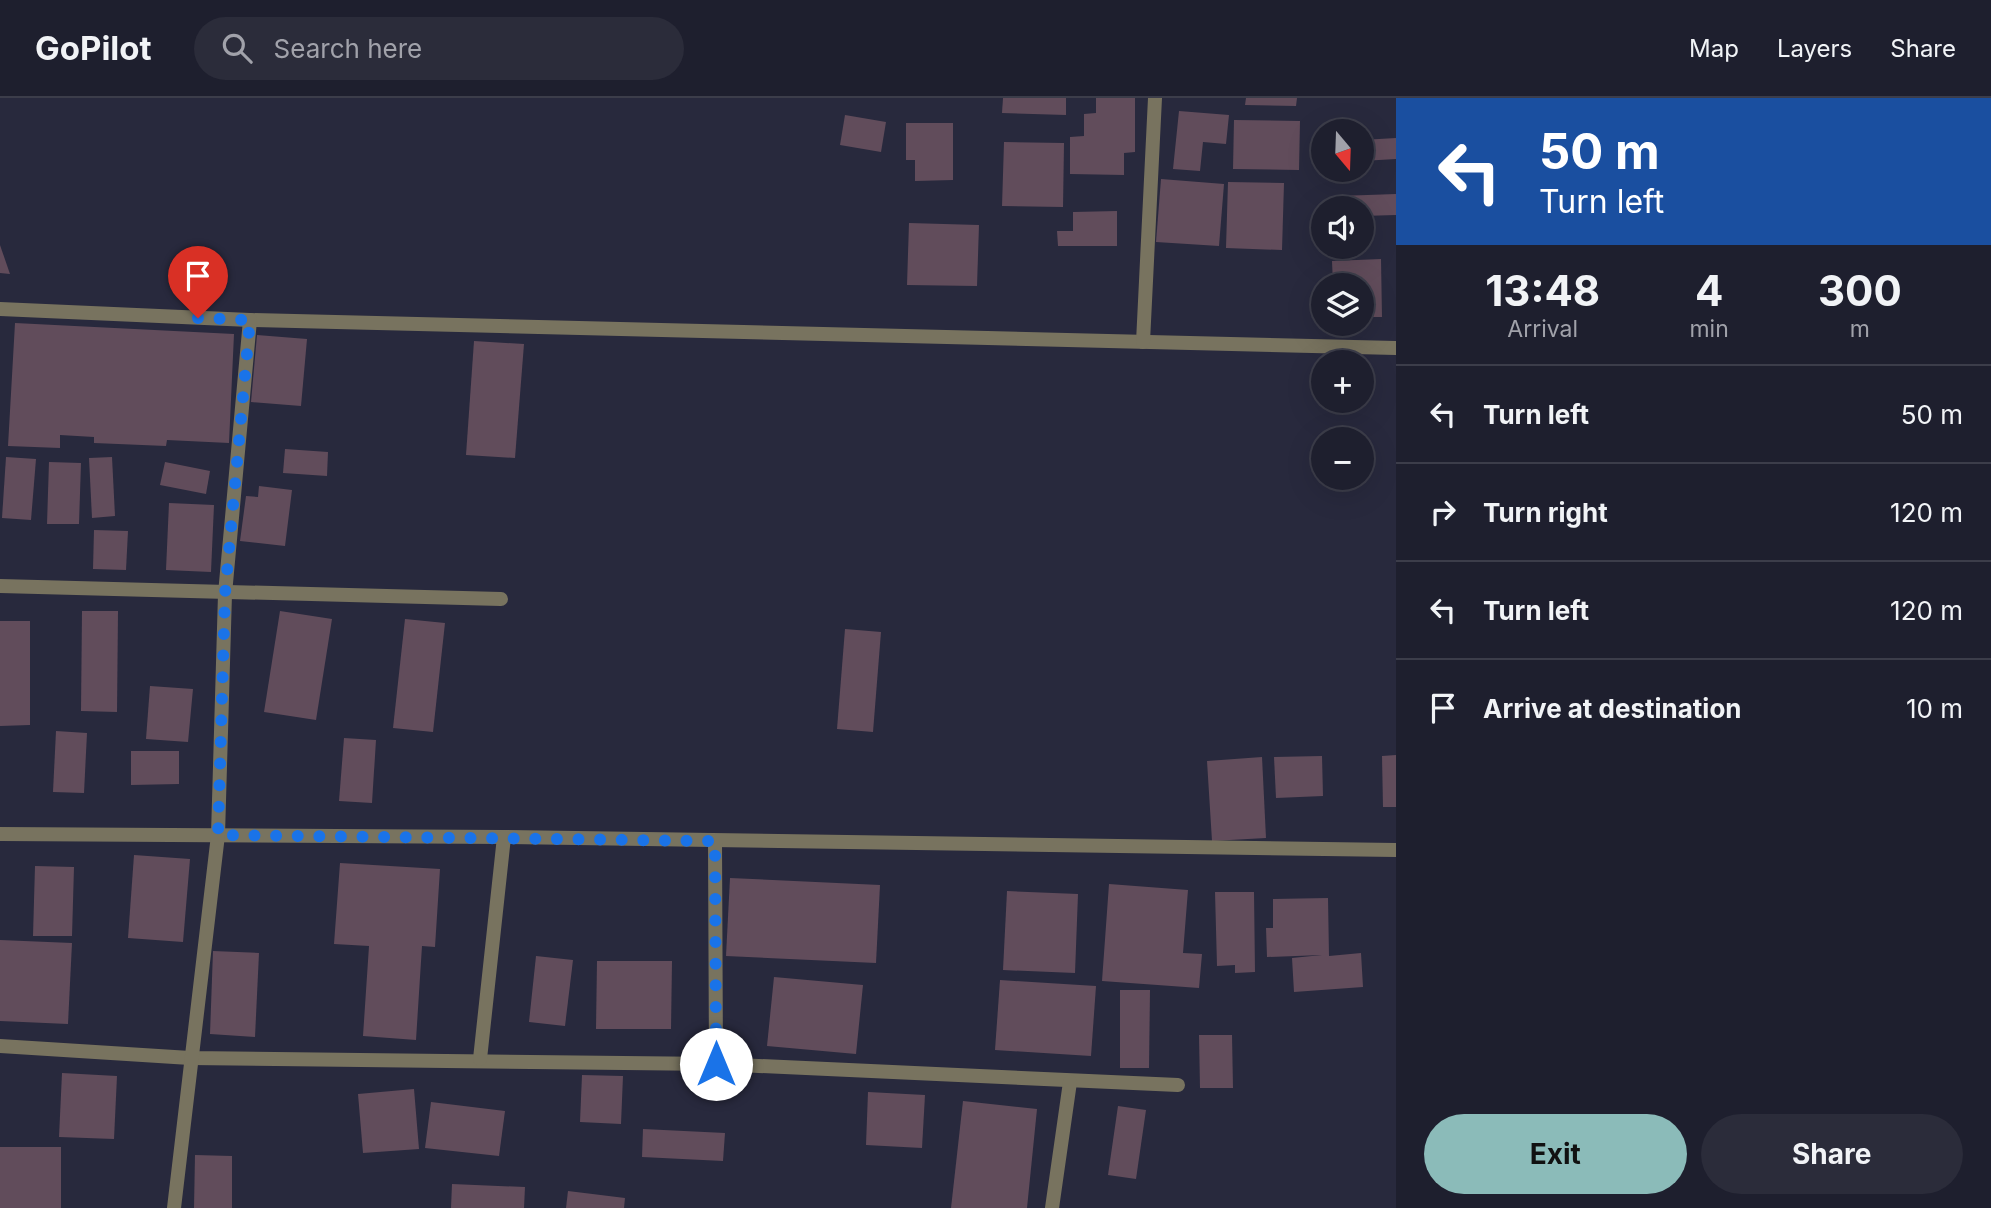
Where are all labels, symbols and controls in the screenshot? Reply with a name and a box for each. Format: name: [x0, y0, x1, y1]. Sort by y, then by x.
search box: [194, 17, 684, 80]
text: GoPilot: [35, 28, 152, 68]
icon: search: [218, 29, 256, 67]
text: Search here: [274, 33, 422, 64]
text: Map: [1689, 34, 1739, 63]
text: Layers: [1777, 34, 1852, 63]
text: Share: [1890, 34, 1956, 63]
north arrow: [1311, 119, 1374, 182]
map controls: [1311, 119, 1374, 490]
text: 50 m: [1539, 122, 1660, 181]
icon: left: [1424, 126, 1515, 217]
text: Turn left: [1539, 182, 1664, 221]
button: sound: [1311, 196, 1374, 259]
pin: [168, 246, 228, 318]
icon: arrive: [179, 257, 217, 295]
text: 13:48: [1485, 265, 1600, 316]
text: 4: [1695, 265, 1723, 316]
text: 300: [1818, 265, 1902, 316]
button: layers: [1311, 273, 1374, 336]
text: Arrival: [1507, 315, 1578, 343]
text: min: [1689, 315, 1729, 343]
text: m: [1850, 315, 1870, 343]
button: +: [1311, 350, 1374, 413]
icon: left: [1424, 395, 1462, 433]
text: Turn left: [1483, 399, 1589, 430]
text: 50 m: [1901, 399, 1963, 430]
button: −: [1311, 427, 1374, 490]
icon: right: [1424, 493, 1462, 531]
text: Turn right: [1483, 497, 1608, 528]
text: 120 m: [1890, 497, 1963, 528]
icon: left: [1424, 591, 1462, 629]
text: Turn left: [1483, 595, 1589, 626]
text: 120 m: [1890, 595, 1963, 626]
icon: arrive: [1424, 689, 1462, 727]
text: Arrive at destination: [1483, 693, 1742, 724]
text: 10 m: [1906, 693, 1963, 724]
position arrow: [679, 1027, 753, 1101]
button: Exit: [1424, 1114, 1687, 1194]
button: Share: [1701, 1114, 1963, 1194]

